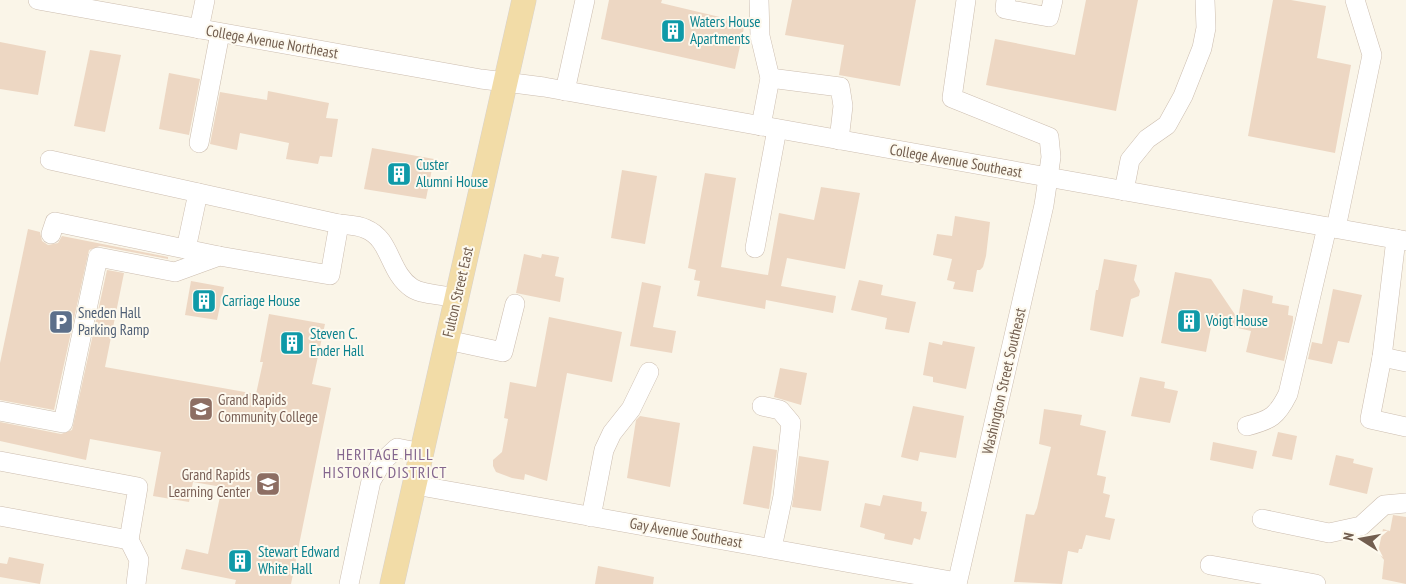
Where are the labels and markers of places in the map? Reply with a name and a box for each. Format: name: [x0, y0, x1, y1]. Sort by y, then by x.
place label: Waters House Apartments: [690, 12, 760, 48]
building icon: Waters House Apartments: [660, 18, 686, 44]
place label: Custer Alumni House: [416, 155, 488, 191]
building icon: Custer Alumni House: [386, 161, 412, 187]
building icon: Carriage House: [191, 288, 217, 314]
place label: Carriage House: [222, 291, 300, 310]
place label: Sneden Hall Parking Ramp: [78, 303, 149, 339]
building icon: Voigt House: [1176, 308, 1202, 334]
parking icon: Sneden Hall Parking Ramp: [48, 309, 74, 335]
place label: Voigt House: [1205, 311, 1268, 330]
place label: Steven C. Ender Hall: [310, 324, 365, 360]
building icon: Steven C. Ender Hall: [279, 330, 305, 356]
place label: Grand Rapids Community College: [218, 390, 318, 426]
school or university icon: Grand Rapids Community College: [188, 396, 214, 422]
place label: Grand Rapids Learning Center: [169, 465, 251, 501]
school or university icon: Grand Rapids Learning Center: [255, 471, 281, 497]
place label: Stewart Edward White Hall: [258, 542, 340, 578]
building icon: Stewart Edward White Hall: [227, 548, 253, 574]

